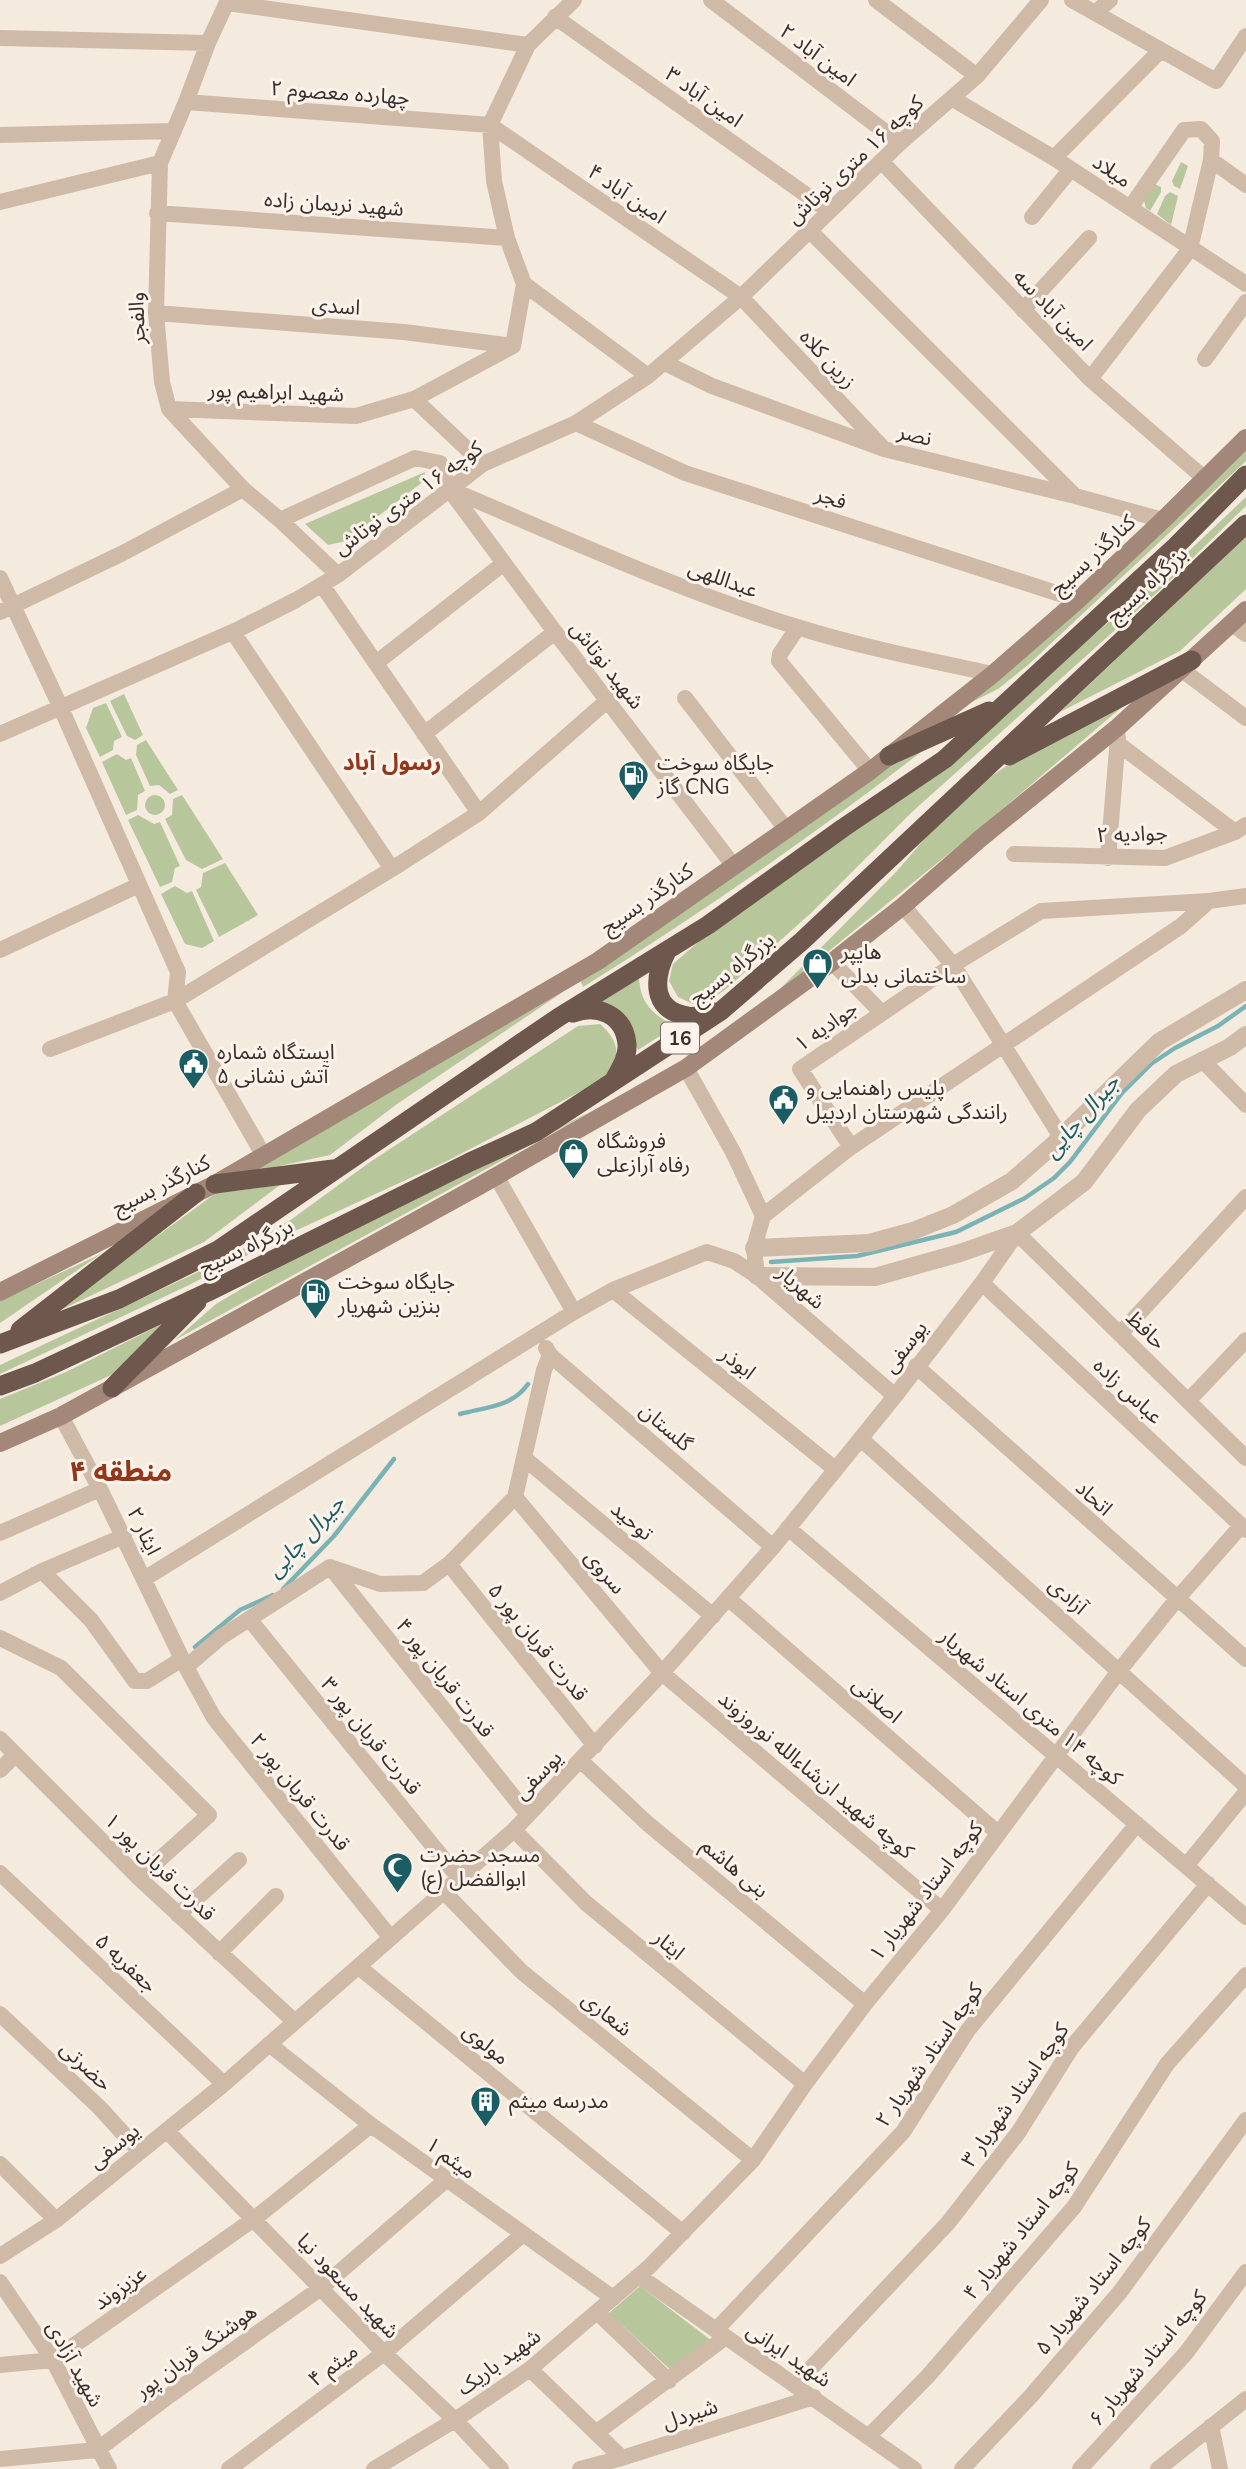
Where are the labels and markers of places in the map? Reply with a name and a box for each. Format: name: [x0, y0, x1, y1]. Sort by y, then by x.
place label: جایگاه سوخت گاز CNG: [656, 749, 774, 801]
fuel station icon: جایگاه سوخت گاز CNG: [617, 758, 651, 802]
place label: هایپر ساختمانی بدلی: [840, 938, 966, 990]
shop icon: هایپر ساختمانی بدلی: [801, 947, 835, 991]
place label: ایستگاه شماره ۵ آتش نشانی: [217, 1038, 335, 1090]
public building icon: ایستگاه شماره ۵ آتش نشانی: [177, 1047, 211, 1091]
place label: پلیس راهنمایی و رانندگی شهرستان اردبیل: [806, 1074, 1008, 1126]
public building icon: پلیس راهنمایی و رانندگی شهرستان اردبیل: [766, 1083, 800, 1127]
place label: فروشگاه رفاه آرازعلی: [597, 1127, 690, 1179]
shop icon: فروشگاه رفاه آرازعلی: [557, 1136, 591, 1180]
place label: جایگاه سوخت بنزین شهریار: [337, 1268, 455, 1320]
fuel station icon: جایگاه سوخت بنزین شهریار: [298, 1277, 332, 1321]
place label: مسجد حضرت ابوالفضل (ع): [420, 1841, 540, 1894]
mosque icon: مسجد حضرت ابوالفضل (ع): [380, 1850, 414, 1894]
building icon: مدرسه میثم: [469, 2084, 503, 2128]
place label: مدرسه میثم: [509, 2087, 609, 2116]

